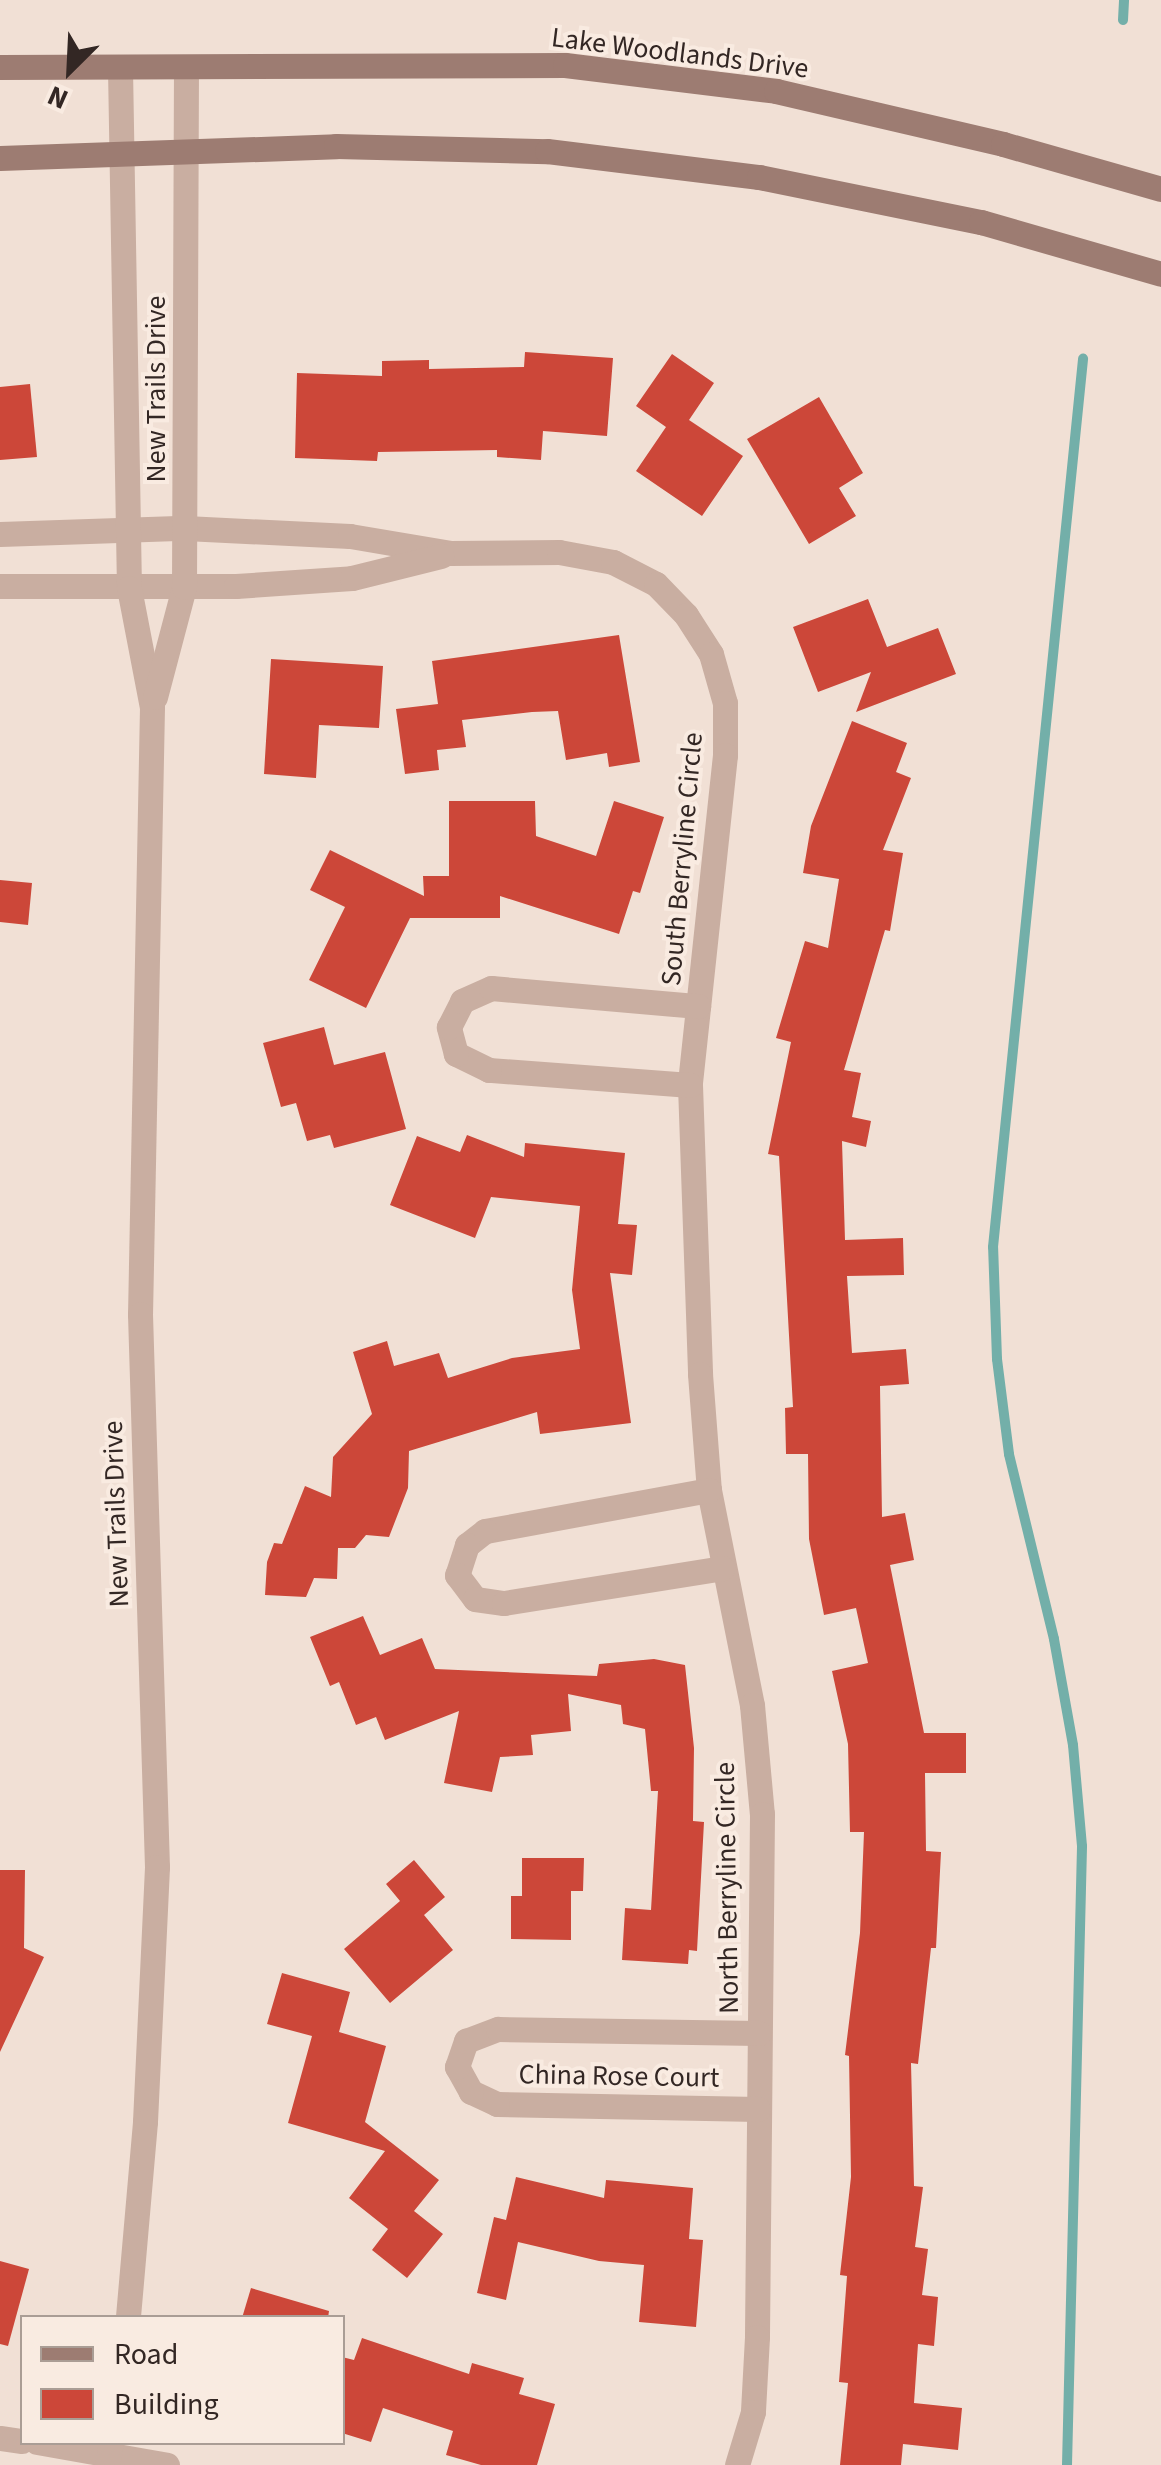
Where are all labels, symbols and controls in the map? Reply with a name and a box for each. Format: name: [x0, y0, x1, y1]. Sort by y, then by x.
north arrow: [20, 20, 120, 120]
street label: Lake Woodlands Drive: [550, 21, 810, 85]
text: N: [41, 75, 74, 119]
street label: New Trails Drive: [139, 296, 173, 482]
street label: South Berryline Circle: [654, 731, 710, 987]
street label: New Trails Drive: [96, 1420, 136, 1608]
street label: North Berryline Circle: [708, 1762, 746, 2014]
street label: China Rose Court: [518, 2057, 720, 2095]
legend: [20, 2315, 345, 2445]
text: Road: [114, 2333, 178, 2376]
text: Building: [114, 2383, 219, 2426]

